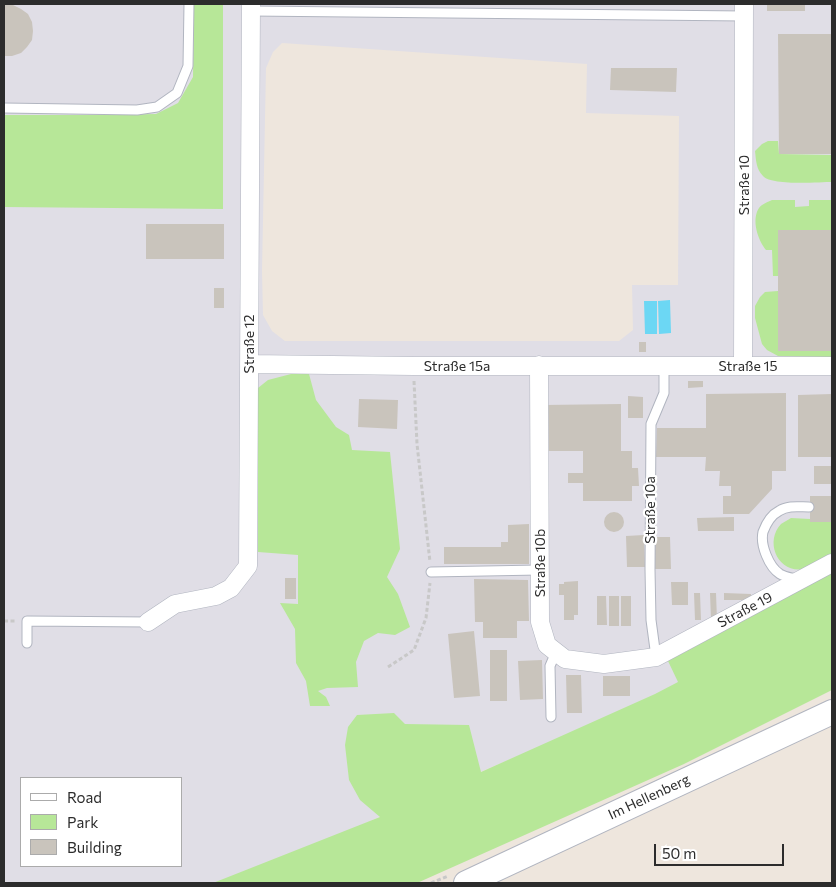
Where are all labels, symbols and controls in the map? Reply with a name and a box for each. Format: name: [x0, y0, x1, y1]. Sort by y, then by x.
street label: Straße 10: [736, 155, 752, 215]
street label: Straße 12: [241, 315, 257, 373]
street label: Straße 15a: [424, 358, 490, 374]
street label: Straße 15: [718, 358, 778, 374]
street label: Straße 10a: [642, 476, 658, 544]
street label: Straße 10b: [532, 529, 548, 597]
street label: Straße 19: [715, 589, 775, 631]
street label: Im Hellenberg: [606, 771, 692, 823]
legend: [20, 777, 182, 867]
text: Road: [67, 788, 102, 806]
text: Park: [67, 813, 98, 831]
scale bar: [656, 834, 786, 866]
text: Building: [67, 838, 122, 856]
text: 50 m: [662, 844, 696, 862]

